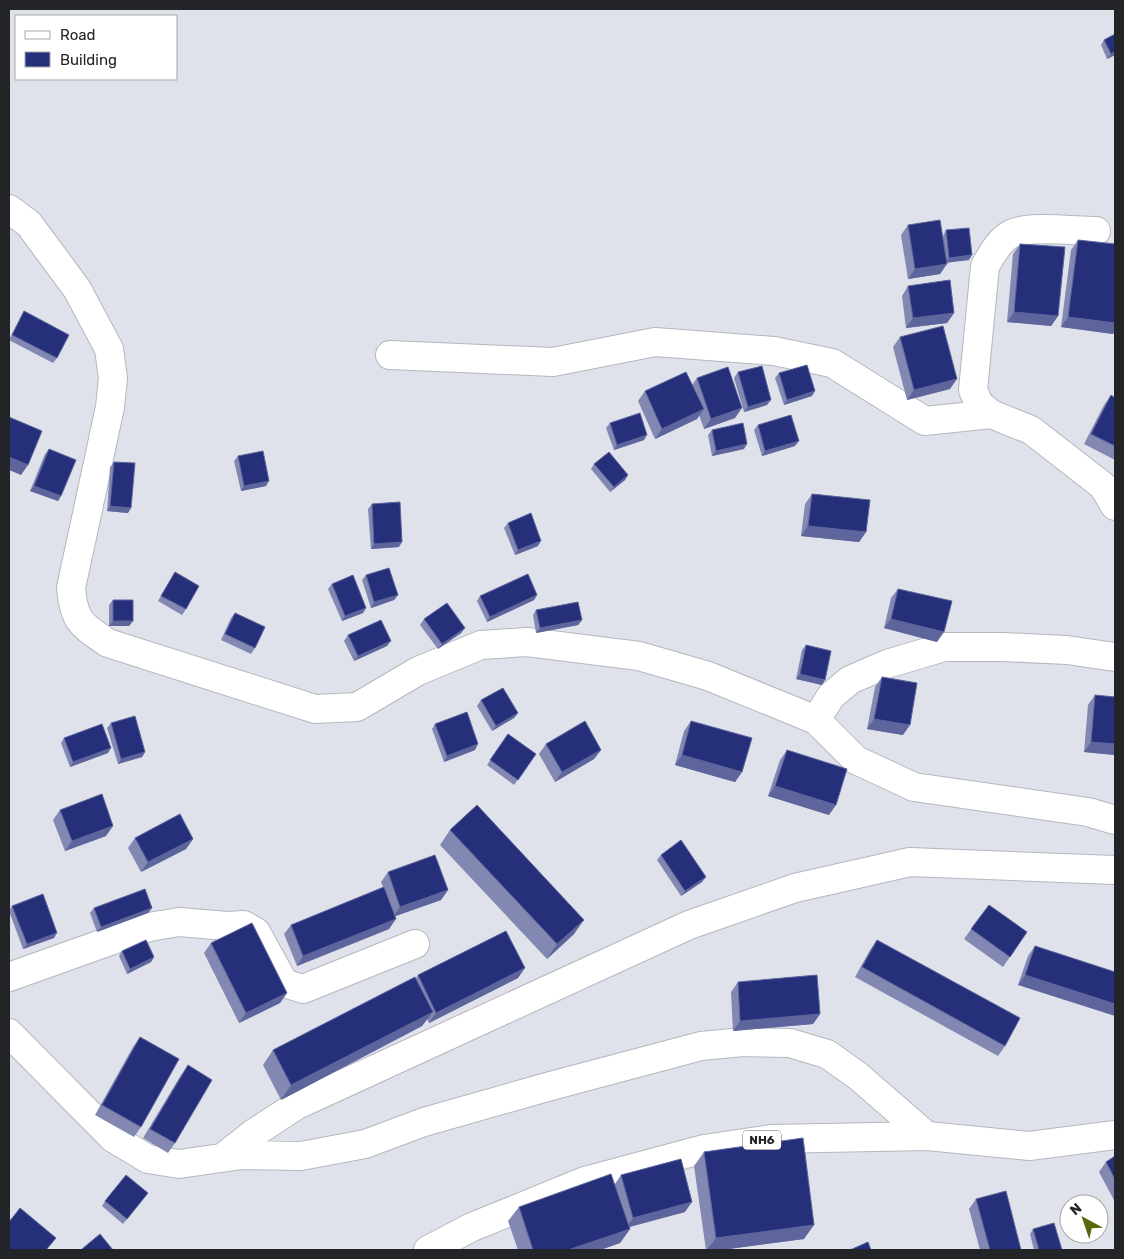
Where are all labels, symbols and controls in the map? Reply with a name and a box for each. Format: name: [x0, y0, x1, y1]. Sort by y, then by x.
legend: [15, 15, 178, 80]
text: Road: [60, 26, 96, 44]
text: Building: [60, 51, 117, 69]
road number: NH6: [743, 1130, 781, 1150]
north arrow: [1059, 1194, 1109, 1244]
text: N: [1067, 1200, 1085, 1219]

